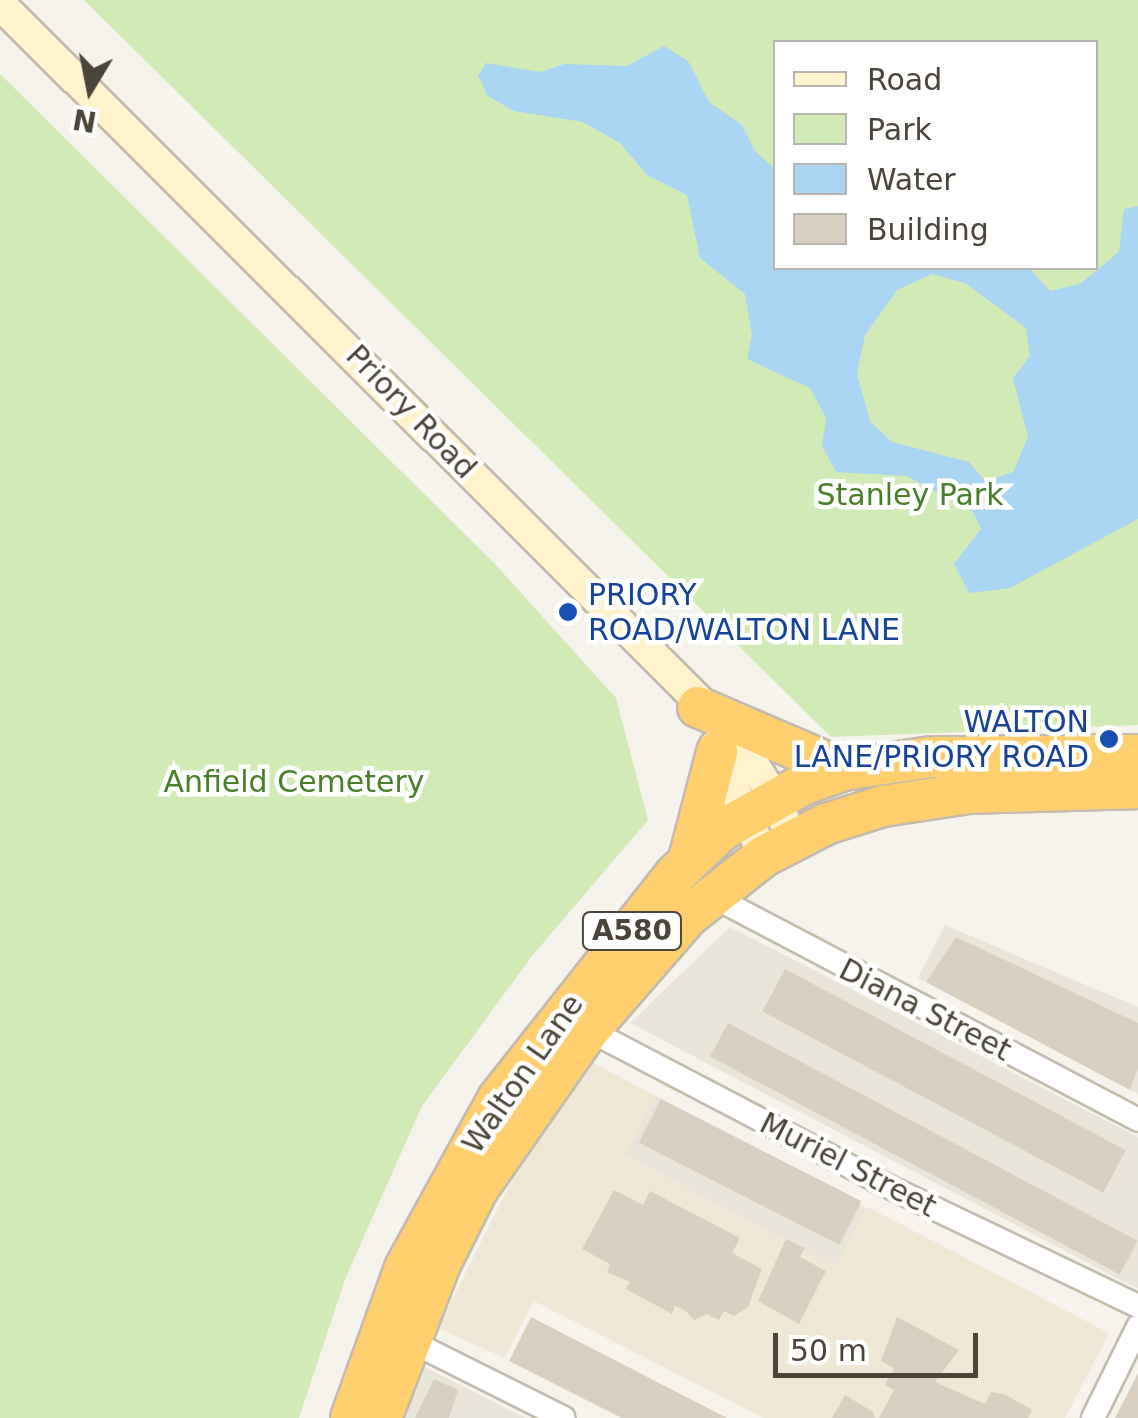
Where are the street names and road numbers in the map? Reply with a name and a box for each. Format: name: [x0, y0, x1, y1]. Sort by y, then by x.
street label: Priory Road: [338, 338, 484, 486]
road number: A580: [580, 908, 684, 954]
street label: Diana Street: [833, 951, 1017, 1069]
street label: Walton Lane: [455, 988, 591, 1160]
street label: Muriel Street: [754, 1105, 942, 1225]

